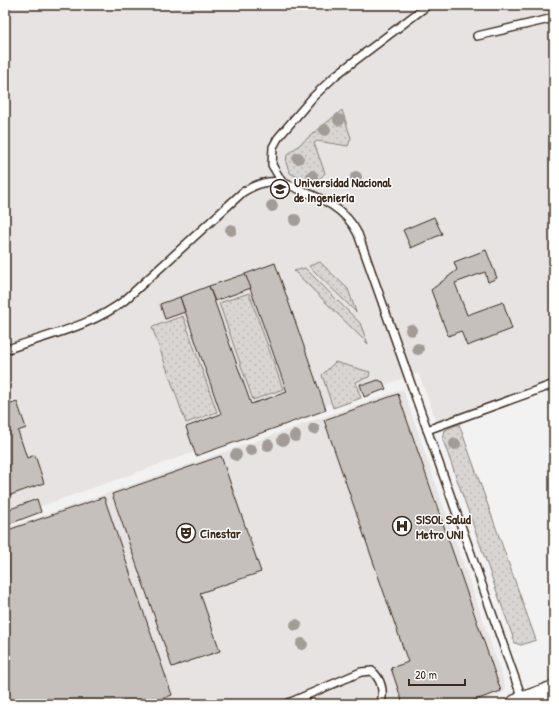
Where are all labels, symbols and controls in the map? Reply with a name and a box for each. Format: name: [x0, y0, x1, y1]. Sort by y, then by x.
place label: Universidad Nacional de Ingeniería: [294, 173, 392, 207]
school or university icon: Universidad Nacional de Ingeniería: [269, 178, 291, 200]
place label: SISOL Salud Metro UNI: [416, 510, 472, 543]
hospital icon: SISOL Salud Metro UNI: [391, 515, 413, 537]
theatre icon: Cinestar: [175, 522, 197, 544]
place label: Cinestar: [200, 524, 242, 542]
scale bar: [409, 661, 465, 687]
text: 20 m: [415, 666, 437, 683]

